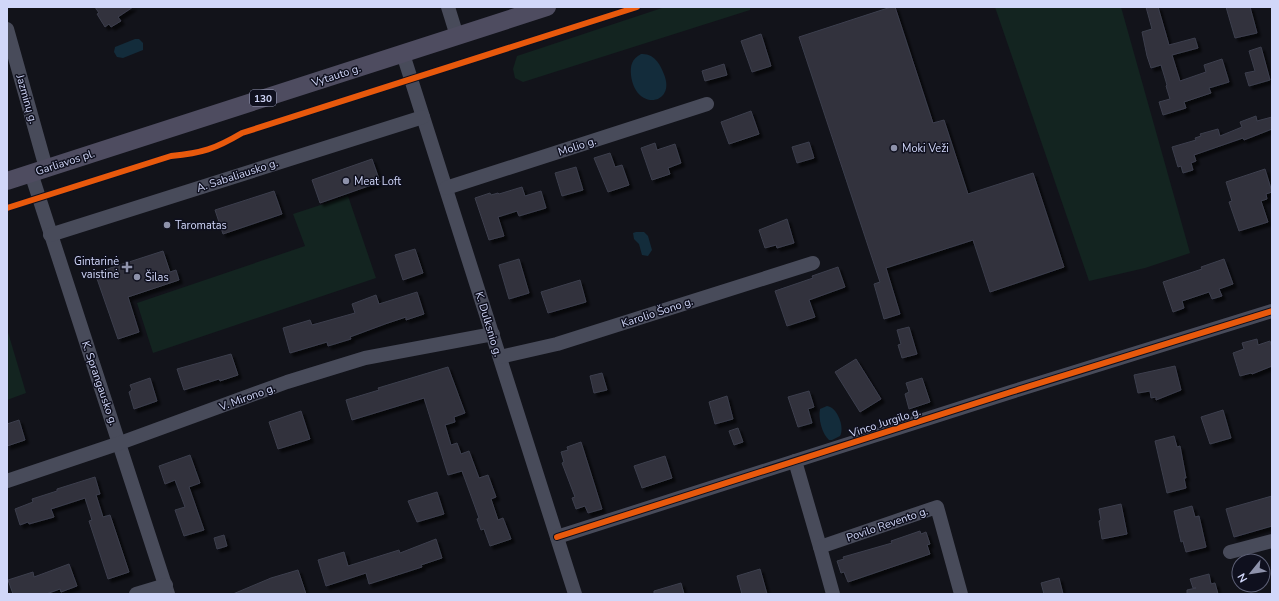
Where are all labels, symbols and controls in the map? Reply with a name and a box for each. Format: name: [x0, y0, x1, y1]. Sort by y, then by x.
street label: Vytauto g.: [309, 61, 363, 91]
street label: Jazminų g.: [12, 72, 41, 126]
road number: 130: [250, 90, 276, 106]
street label: Molio g.: [556, 133, 598, 160]
place label: Moki Veži: [902, 141, 949, 156]
marker: Moki Veži: [889, 143, 899, 153]
street label: Garliavos pl.: [34, 146, 97, 179]
street label: A. Sabaliausko g.: [195, 155, 280, 196]
place label: Meat Loft: [354, 174, 401, 189]
marker: Meat Loft: [341, 176, 351, 186]
place label: Taromatas: [175, 218, 227, 233]
marker: Taromatas: [162, 220, 172, 230]
place label: Gintarinė vaistinė: [74, 254, 119, 282]
marker: Gintarinė vaistinė: [122, 262, 132, 272]
place label: Šilas: [145, 269, 169, 285]
marker: Šilas: [132, 272, 142, 282]
street label: K. Dulksnio g.: [472, 290, 506, 359]
street label: Karolio Šono g.: [619, 293, 695, 331]
street label: K. Sprangausko g.: [78, 339, 121, 427]
street label: V. Mirono g.: [216, 380, 277, 415]
street label: Vinco Jurgilo g.: [847, 404, 923, 441]
street label: Povilo Revento g.: [844, 503, 930, 545]
north arrow: [1231, 553, 1271, 593]
text: N: [1234, 570, 1251, 585]

